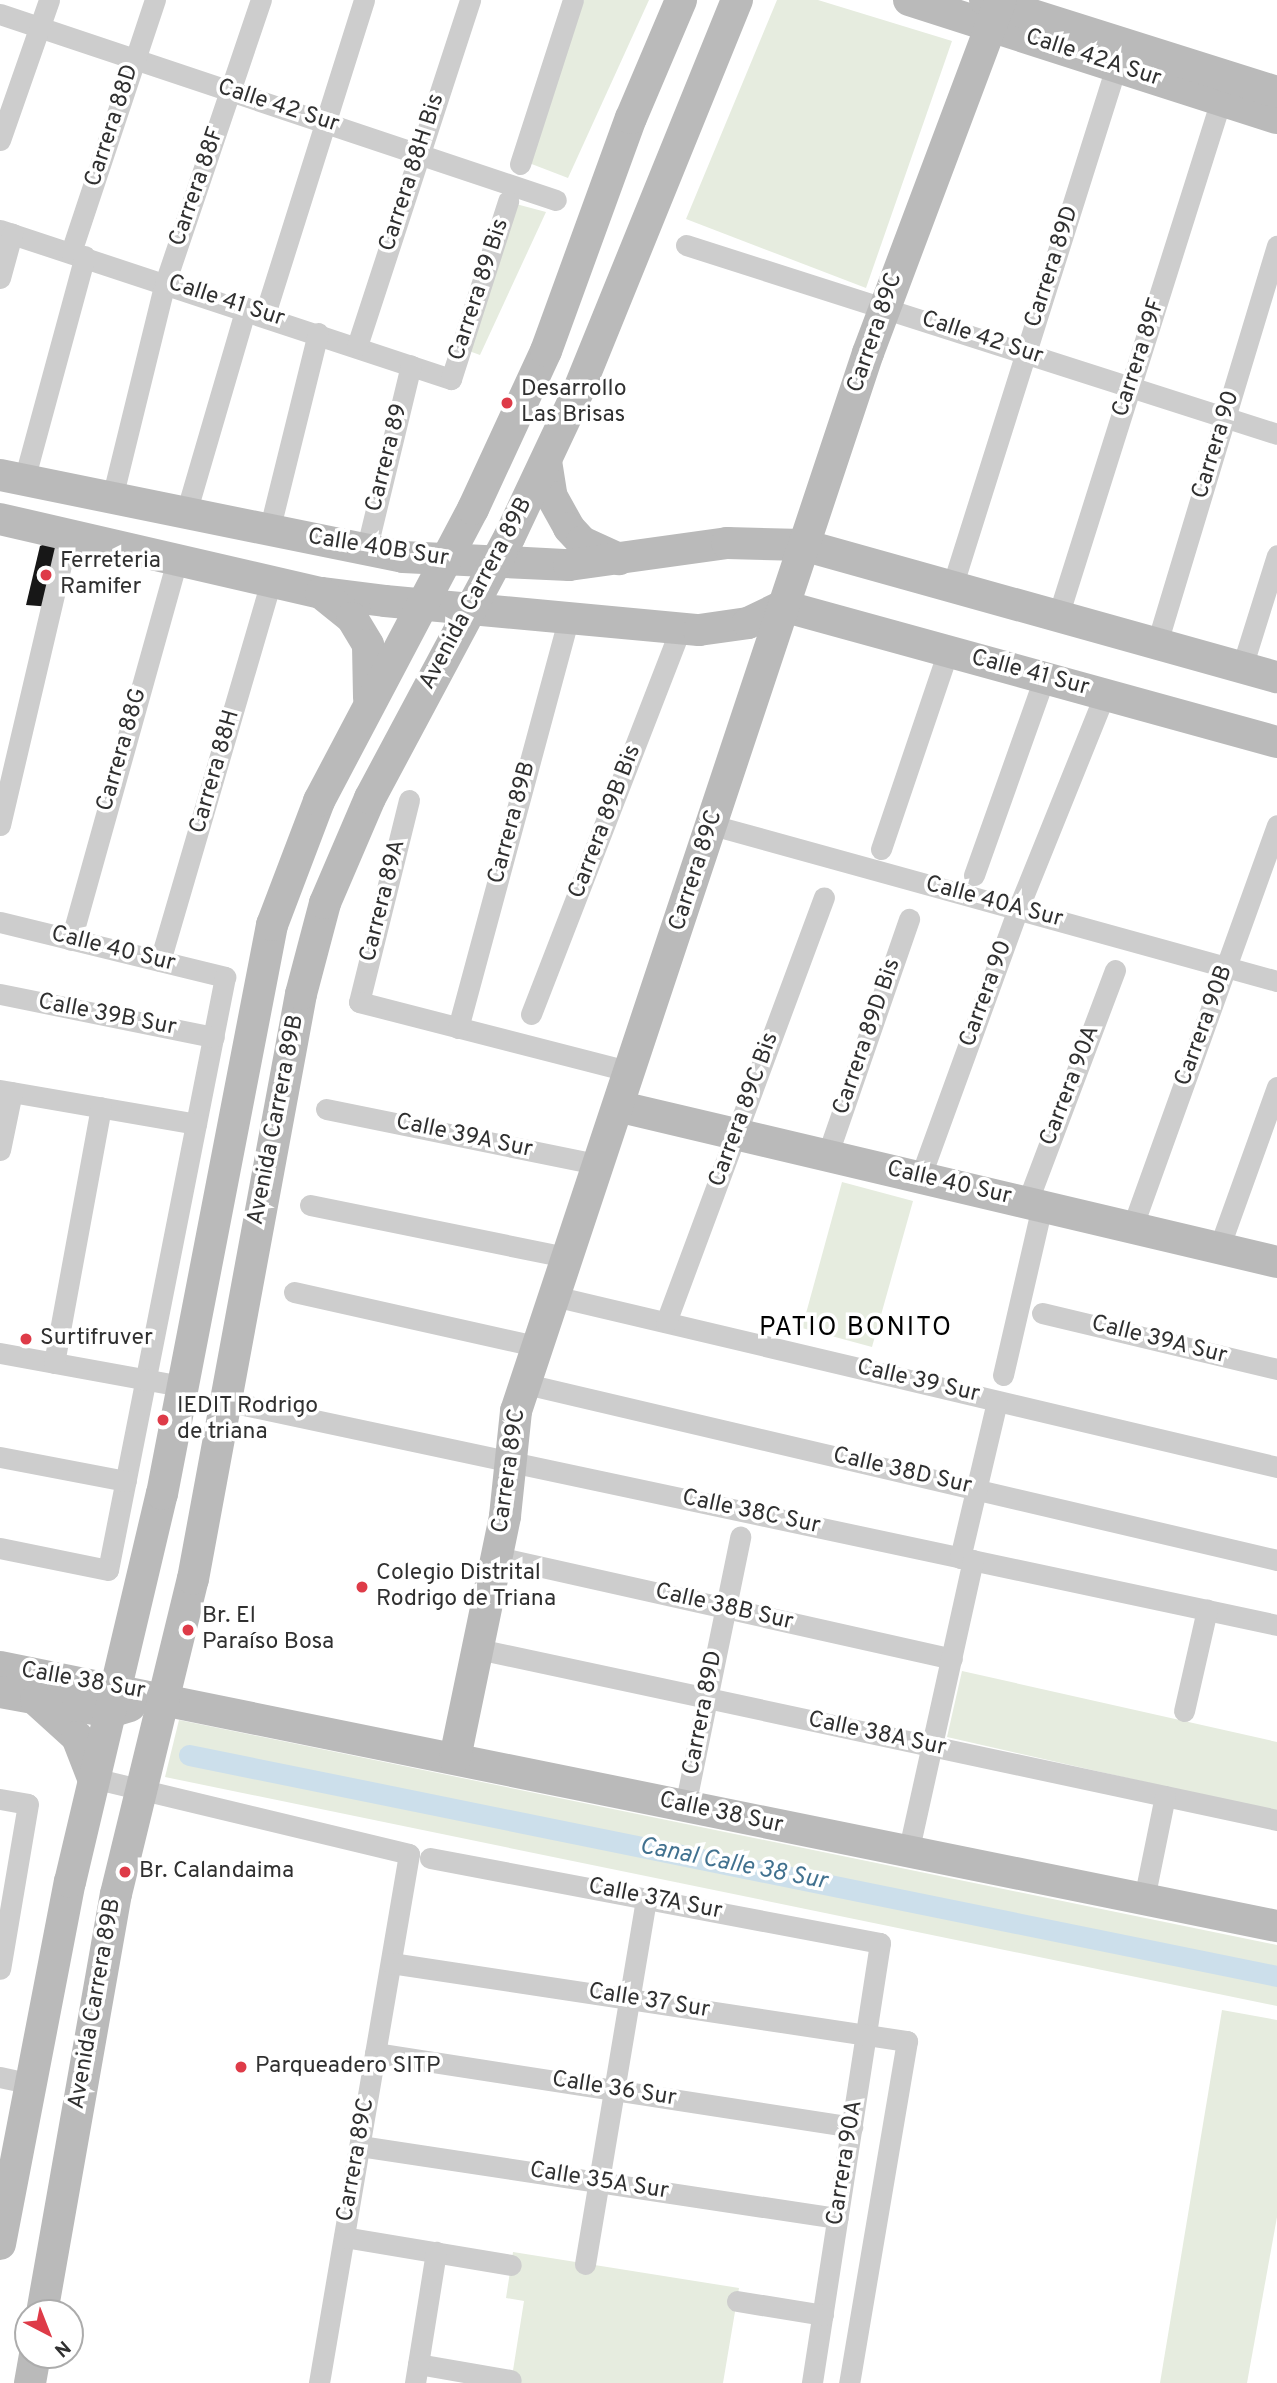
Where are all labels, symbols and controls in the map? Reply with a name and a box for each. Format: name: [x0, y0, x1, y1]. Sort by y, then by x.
street label: Calle 42A Sur: [1021, 24, 1165, 94]
street label: Carrera 88D: [80, 61, 146, 191]
street label: Calle 42 Sur: [214, 74, 342, 140]
street label: Carrera 88H Bis: [374, 91, 452, 255]
street label: Carrera 88F: [165, 124, 231, 250]
street label: Carrera 89D: [1020, 203, 1086, 331]
street label: Carrera 89 Bis: [444, 216, 516, 364]
street label: Carrera 89C: [843, 269, 909, 397]
street label: Calle 41 Sur: [164, 270, 288, 334]
street label: Carrera 89F: [1108, 295, 1172, 421]
street label: Calle 42 Sur: [918, 306, 1046, 372]
place label: Desarrollo Las Brisas: [521, 376, 626, 430]
street label: Carrera 90: [1188, 388, 1246, 502]
marker: Desarrollo Las Brisas: [499, 395, 515, 411]
street label: Carrera 89: [361, 401, 415, 515]
street label: Avenida Carrera 89B: [415, 493, 539, 695]
street label: Calle 40B Sur: [306, 524, 450, 574]
place label: Ferreteria Ramifer: [60, 548, 161, 602]
marker: Ferreteria Ramifer: [38, 567, 54, 583]
street label: Calle 41 Sur: [968, 645, 1092, 703]
street label: Carrera 88G: [92, 685, 154, 815]
street label: Carrera 88H: [185, 707, 247, 837]
street label: Carrera 89B Bis: [564, 741, 648, 903]
street label: Carrera 89B: [483, 759, 543, 887]
street label: Carrera 89C: [665, 807, 729, 935]
street label: Carrera 89A: [355, 837, 413, 965]
street label: Calle 40A Sur: [922, 871, 1066, 935]
street label: Calle 40 Sur: [48, 921, 178, 979]
street label: Carrera 90: [955, 937, 1019, 1051]
street label: Carrera 89D Bis: [828, 955, 908, 1119]
street label: Carrera 90B: [1170, 962, 1240, 1090]
street label: Calle 39B Sur: [36, 989, 178, 1043]
street label: Avenida Carrera 89B: [243, 1013, 311, 1227]
street label: Carrera 90A: [1035, 1022, 1107, 1150]
street label: Carrera 89C Bis: [704, 1029, 786, 1191]
street label: Calle 39A Sur: [393, 1109, 535, 1165]
street label: Calle 40 Sur: [884, 1156, 1014, 1212]
street label: Calle 39A Sur: [1088, 1311, 1230, 1371]
district label: PATIO BONITO: [760, 1313, 952, 1345]
place label: Surtifruver: [40, 1325, 153, 1353]
marker: Surtifruver: [18, 1331, 34, 1347]
street label: Calle 39 Sur: [854, 1354, 982, 1410]
place label: IEDIT Rodrigo de triana: [177, 1393, 319, 1447]
street label: Carrera 89C: [488, 1407, 532, 1535]
marker: IEDIT Rodrigo de triana: [155, 1412, 171, 1428]
street label: Calle 38D Sur: [830, 1443, 974, 1501]
street label: Calle 38C Sur: [679, 1485, 823, 1541]
place label: Colegio Distrital Rodrigo de Triana: [376, 1560, 557, 1614]
marker: Colegio Distrital Rodrigo de Triana: [354, 1579, 370, 1595]
street label: Calle 38B Sur: [652, 1579, 796, 1637]
place label: Br. El Paraíso Bosa: [202, 1603, 334, 1657]
marker: Br. El Paraíso Bosa: [180, 1622, 196, 1638]
street label: Carrera 89D: [678, 1648, 730, 1778]
street label: Calle 38 Sur: [19, 1657, 147, 1707]
street label: Calle 38A Sur: [805, 1707, 949, 1763]
street label: Calle 38 Sur: [657, 1787, 785, 1841]
water label: Canal Calle 38 Sur: [637, 1833, 829, 1897]
place label: Br. Calandaima: [139, 1858, 294, 1886]
marker: Br. Calandaima: [117, 1864, 133, 1880]
street label: Calle 37A Sur: [585, 1873, 725, 1927]
street label: Avenida Carrera 89B: [64, 1897, 128, 2111]
street label: Calle 37 Sur: [586, 1979, 712, 2025]
place label: Parqueadero SITP: [255, 2053, 440, 2081]
marker: Parqueadero SITP: [233, 2059, 249, 2075]
street label: Calle 36 Sur: [550, 2067, 678, 2113]
street label: Carrera 89C: [333, 2096, 381, 2224]
street label: Carrera 90A: [822, 2098, 870, 2228]
street label: Calle 35A Sur: [527, 2157, 671, 2207]
north arrow: [14, 2299, 84, 2369]
text: N: [49, 2335, 75, 2362]

